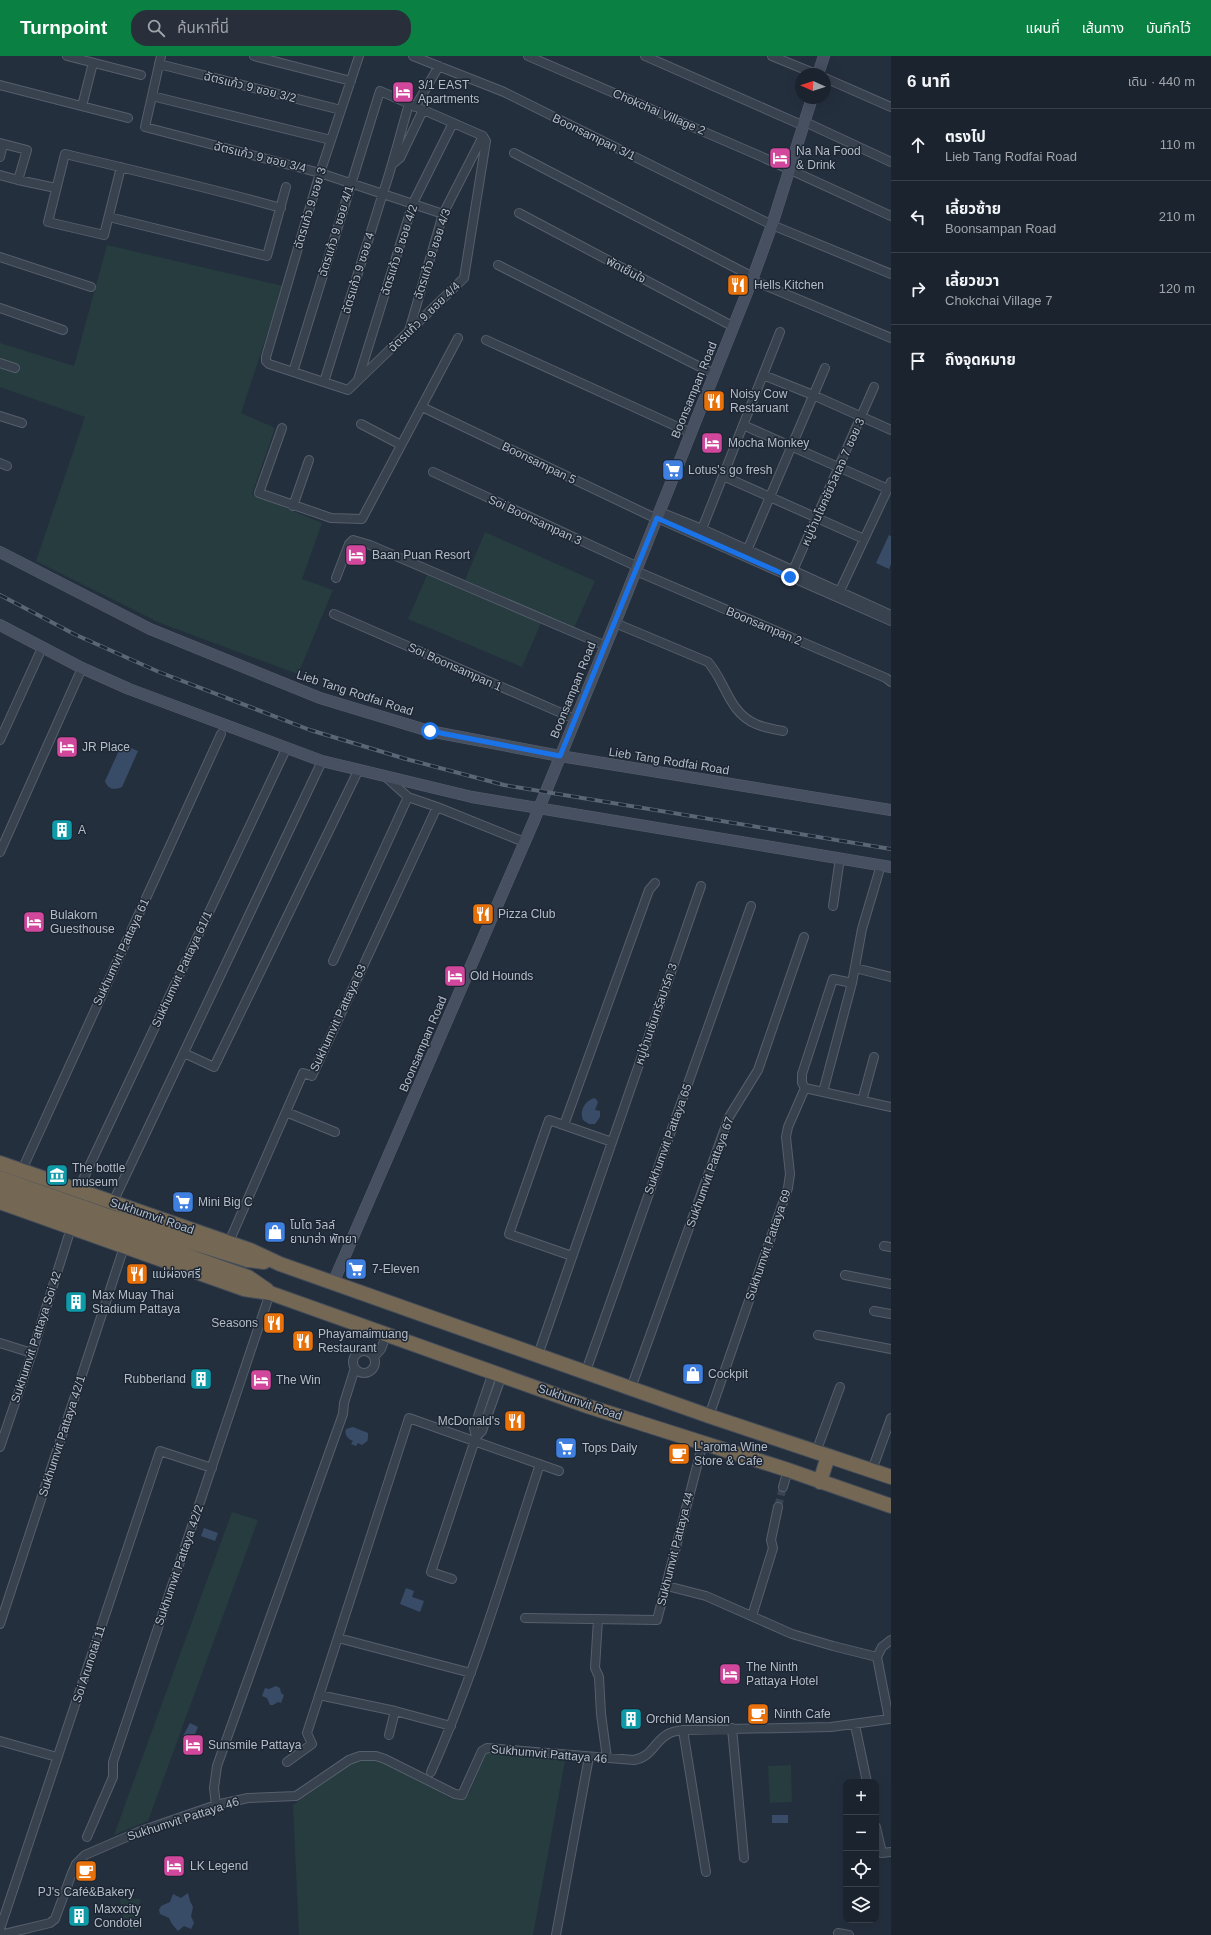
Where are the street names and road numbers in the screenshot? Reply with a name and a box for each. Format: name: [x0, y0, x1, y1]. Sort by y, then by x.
street label: ฉัตรแก้ว 9 ซอย 3/2: [202, 69, 298, 105]
street label: Chokchai Village 2: [611, 86, 708, 138]
street label: Boonsampan 3/1: [550, 111, 638, 163]
street label: ฉัตรแก้ว 9 ซอย 3/4: [212, 139, 308, 175]
street label: ฉัตรแก้ว 9 ซอย 3: [291, 165, 329, 251]
street label: ฉัตรแก้ว 9 ซอย 4/1: [315, 184, 357, 278]
street label: ฉัตรแก้ว 9 ซอย 4/2: [378, 202, 420, 297]
street label: ฉัตรแก้ว 9 ซอย 4/3: [411, 206, 453, 301]
street label: ฉัตรแก้ว 9 ซอย 4: [339, 230, 377, 316]
street label: พัดเย็นใจ: [604, 254, 648, 286]
street label: ฉัตรแก้ว 9 ซอย 4/4: [385, 279, 463, 355]
street label: Boonsampan Road: [668, 340, 720, 440]
street label: หมู่บ้านโชคชัยวิลเลจ 7 ซอย 3: [798, 416, 868, 548]
street label: Boonsampan 5: [500, 439, 579, 487]
street label: Soi Boonsampan 3: [486, 492, 584, 548]
street label: Boonsampan 2: [724, 604, 804, 648]
street label: Soi Boonsampan 1: [406, 640, 504, 694]
street label: Boonsampan Road: [547, 640, 599, 740]
street label: Lieb Tang Rodfai Road: [295, 668, 415, 718]
street label: Lieb Tang Rodfai Road: [608, 745, 730, 777]
street label: Sukhumvit Pattaya 61: [90, 896, 152, 1008]
street label: Sukhumvit Pattaya 61/1: [149, 908, 215, 1029]
street label: หมู่บ้านเซ็นทรัลปาร์ค 3: [632, 961, 680, 1067]
street label: Sukhumvit Pattaya 63: [307, 962, 369, 1074]
street label: Boonsampan Road: [396, 994, 450, 1094]
street label: Sukhumvit Pattaya 65: [641, 1081, 695, 1196]
street label: Sukhumvit Pattaya 67: [683, 1114, 737, 1229]
street label: Sukhumvit Pattaya 69: [742, 1187, 794, 1302]
street label: Sukhumvit Road: [108, 1195, 196, 1237]
street label: Sukhumvit Pattaya Soi 42: [8, 1269, 64, 1405]
street label: Sukhumvit Pattaya 42/1: [36, 1373, 88, 1498]
street label: Sukhumvit Road: [536, 1381, 624, 1423]
street label: Sukhumvit Pattaya 44: [654, 1490, 696, 1607]
street label: Sukhumvit Pattaya 42/2: [152, 1503, 206, 1627]
street label: Soi Arunotai 11: [70, 1623, 108, 1704]
street label: Sukhumvit Pattaya 46: [490, 1742, 608, 1766]
street label: Sukhumvit Pattaya 46: [125, 1794, 241, 1844]

